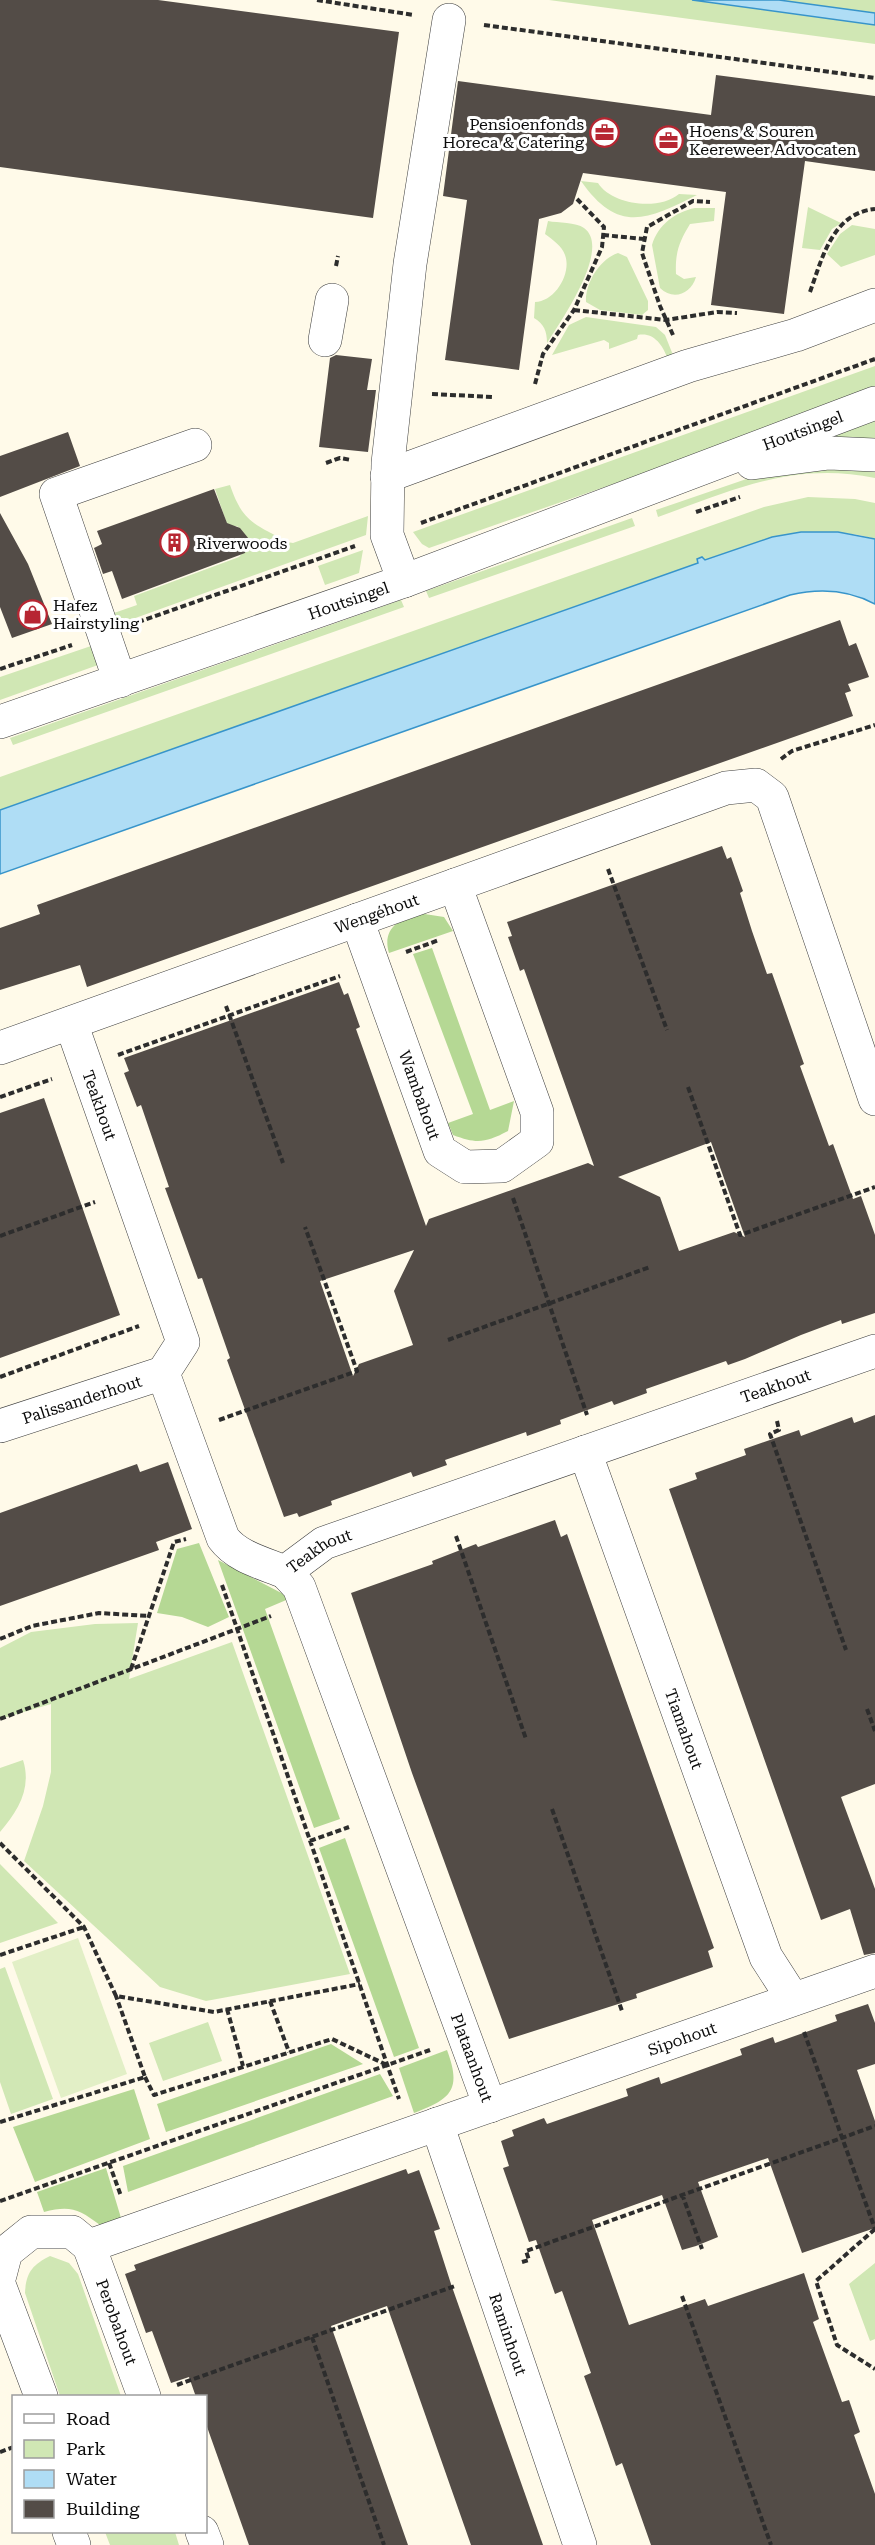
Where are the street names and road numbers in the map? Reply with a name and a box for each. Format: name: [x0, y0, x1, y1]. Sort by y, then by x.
street label: Houtsingel: [760, 407, 846, 455]
street label: Houtsingel: [306, 578, 392, 624]
street label: Wengéhout: [332, 890, 421, 937]
street label: Wambahout: [395, 1048, 444, 1143]
street label: Teakhout: [78, 1068, 120, 1143]
street label: Teakhout: [738, 1365, 813, 1407]
street label: Palissanderhout: [20, 1372, 144, 1428]
street label: Teakhout: [283, 1525, 354, 1577]
street label: Tiamahout: [661, 1686, 707, 1772]
street label: Plataanhout: [447, 2011, 497, 2105]
street label: Sipohout: [645, 2018, 719, 2060]
street label: Perobahout: [92, 2277, 141, 2368]
street label: Raminhout: [485, 2291, 531, 2378]

